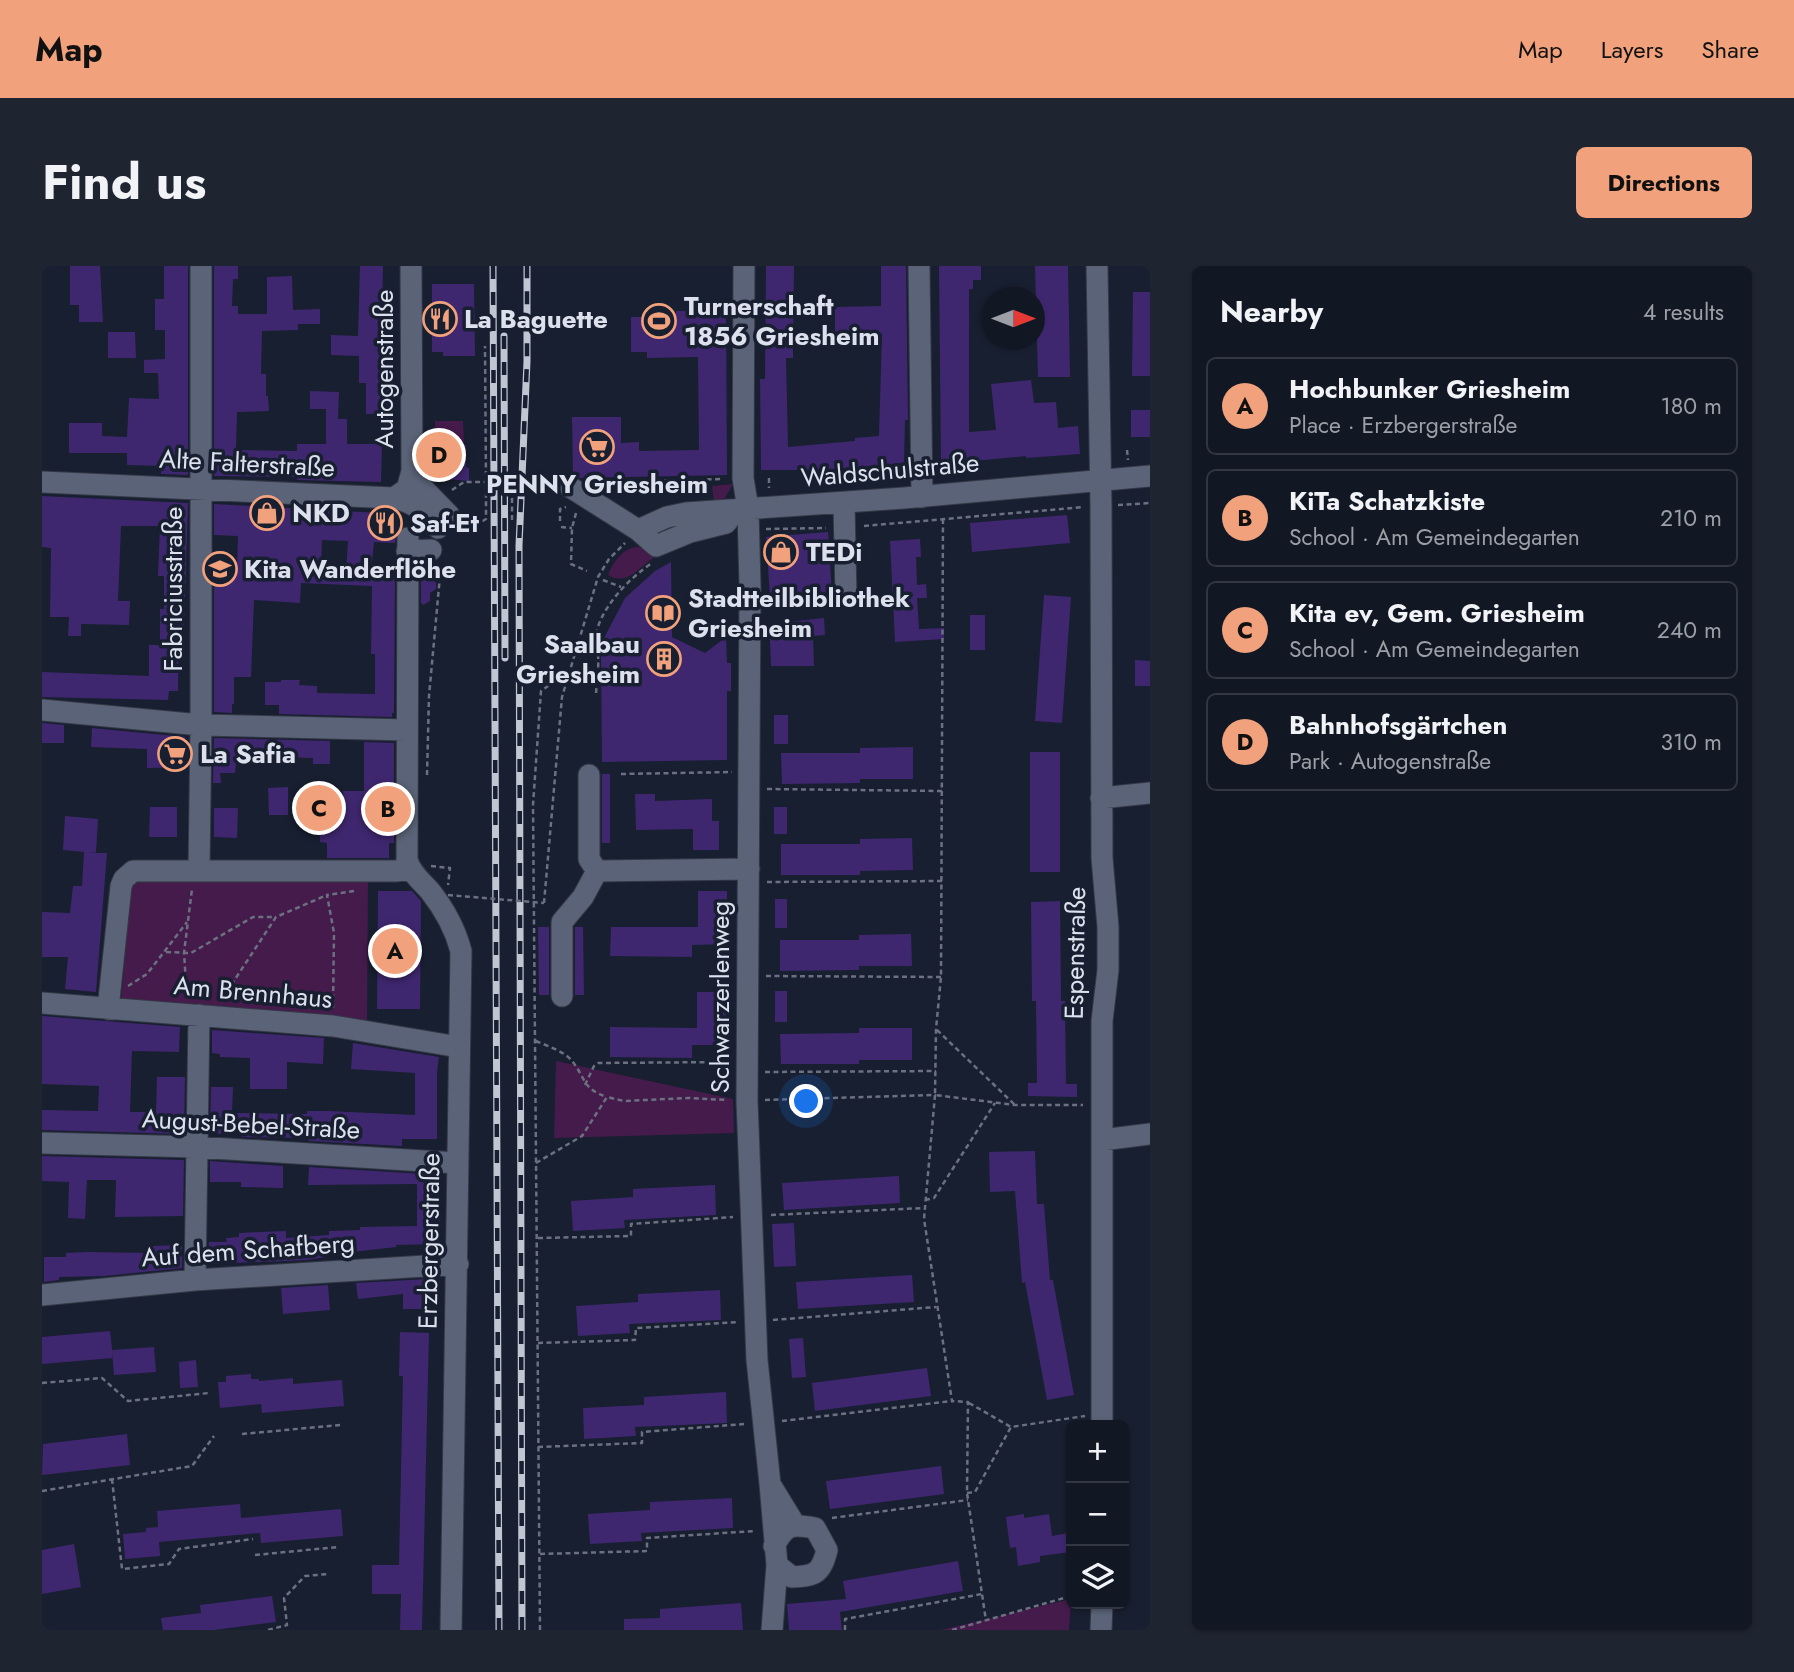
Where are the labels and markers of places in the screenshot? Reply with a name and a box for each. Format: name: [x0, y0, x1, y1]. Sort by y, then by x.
place label: Turnerschaft 1856 Griesheim: [684, 287, 879, 355]
restaurant icon: La Baguette: [421, 300, 459, 338]
place label: La Baguette: [464, 300, 608, 338]
sports icon: Turnerschaft 1856 Griesheim: [640, 302, 678, 340]
supermarket icon: PENNY Griesheim: [578, 428, 616, 466]
pin: D: [416, 429, 462, 481]
place label: PENNY Griesheim: [486, 465, 708, 503]
shop icon: NKD: [248, 494, 286, 532]
place label: NKD: [292, 494, 350, 532]
restaurant icon: Saf-Et: [366, 504, 404, 542]
place label: Saf-Et: [410, 504, 480, 542]
shop icon: TEDi: [762, 533, 800, 571]
place label: TEDi: [806, 533, 863, 571]
school or university icon: Kita Wanderflöhe: [201, 550, 239, 588]
place label: Kita Wanderflöhe: [244, 550, 456, 588]
place label: Stadtteilbibliothek Griesheim: [688, 579, 910, 647]
library icon: Stadtteilbibliothek Griesheim: [644, 594, 682, 632]
place label: Saalbau Griesheim: [516, 625, 640, 693]
building icon: Saalbau Griesheim: [645, 640, 683, 678]
supermarket icon: La Safia: [156, 735, 194, 773]
place label: La Safia: [200, 735, 296, 773]
pin: C: [296, 782, 342, 834]
pin: B: [365, 783, 411, 835]
pin: A: [372, 925, 418, 977]

